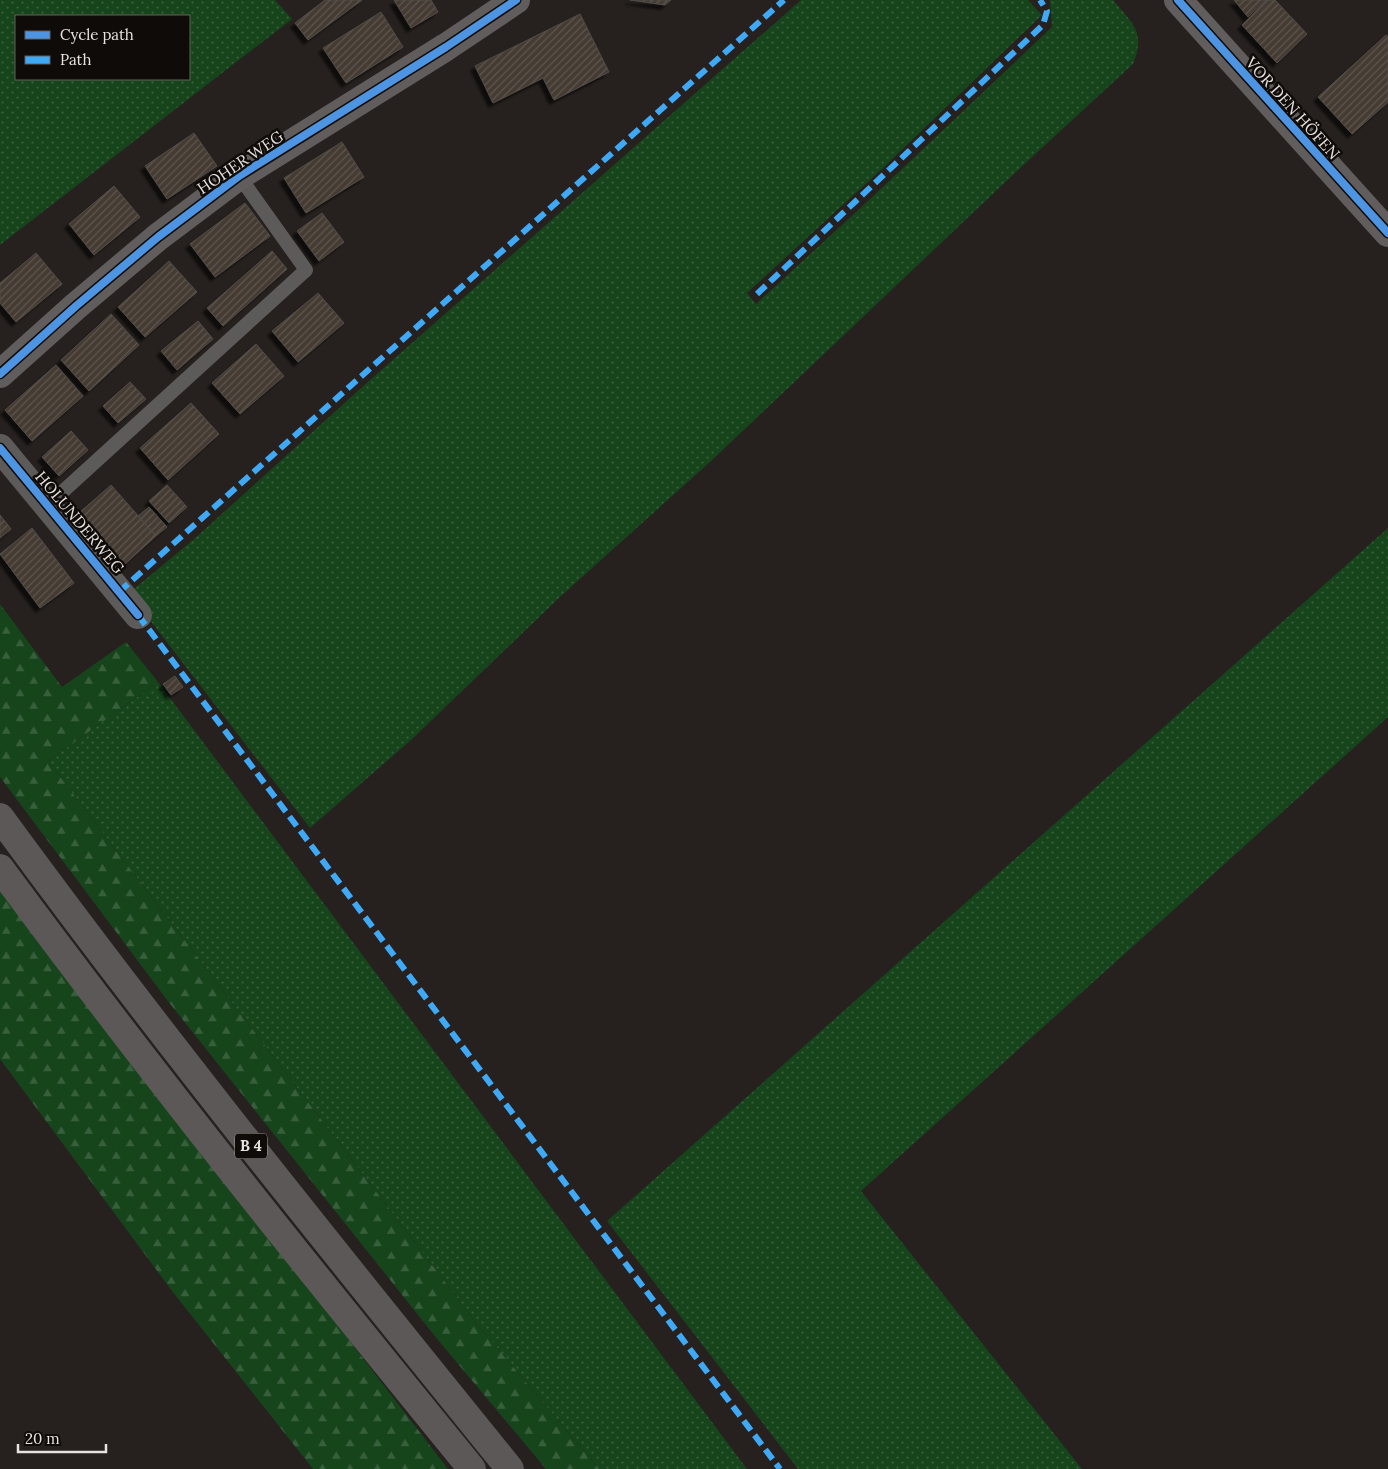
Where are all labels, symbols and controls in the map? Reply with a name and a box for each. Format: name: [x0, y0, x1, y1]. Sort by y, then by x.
legend: [15, 15, 190, 80]
text: Cycle path: [60, 25, 134, 44]
text: Path: [60, 50, 91, 69]
street label: VOR DEN HÖFEN: [1241, 52, 1344, 163]
street label: HOHER WEG: [193, 126, 287, 198]
street label: HOLUNDERWEG: [31, 467, 129, 577]
road number: B 4: [235, 1134, 267, 1158]
scale bar: [18, 1422, 105, 1454]
text: 20 m: [25, 1429, 60, 1448]

